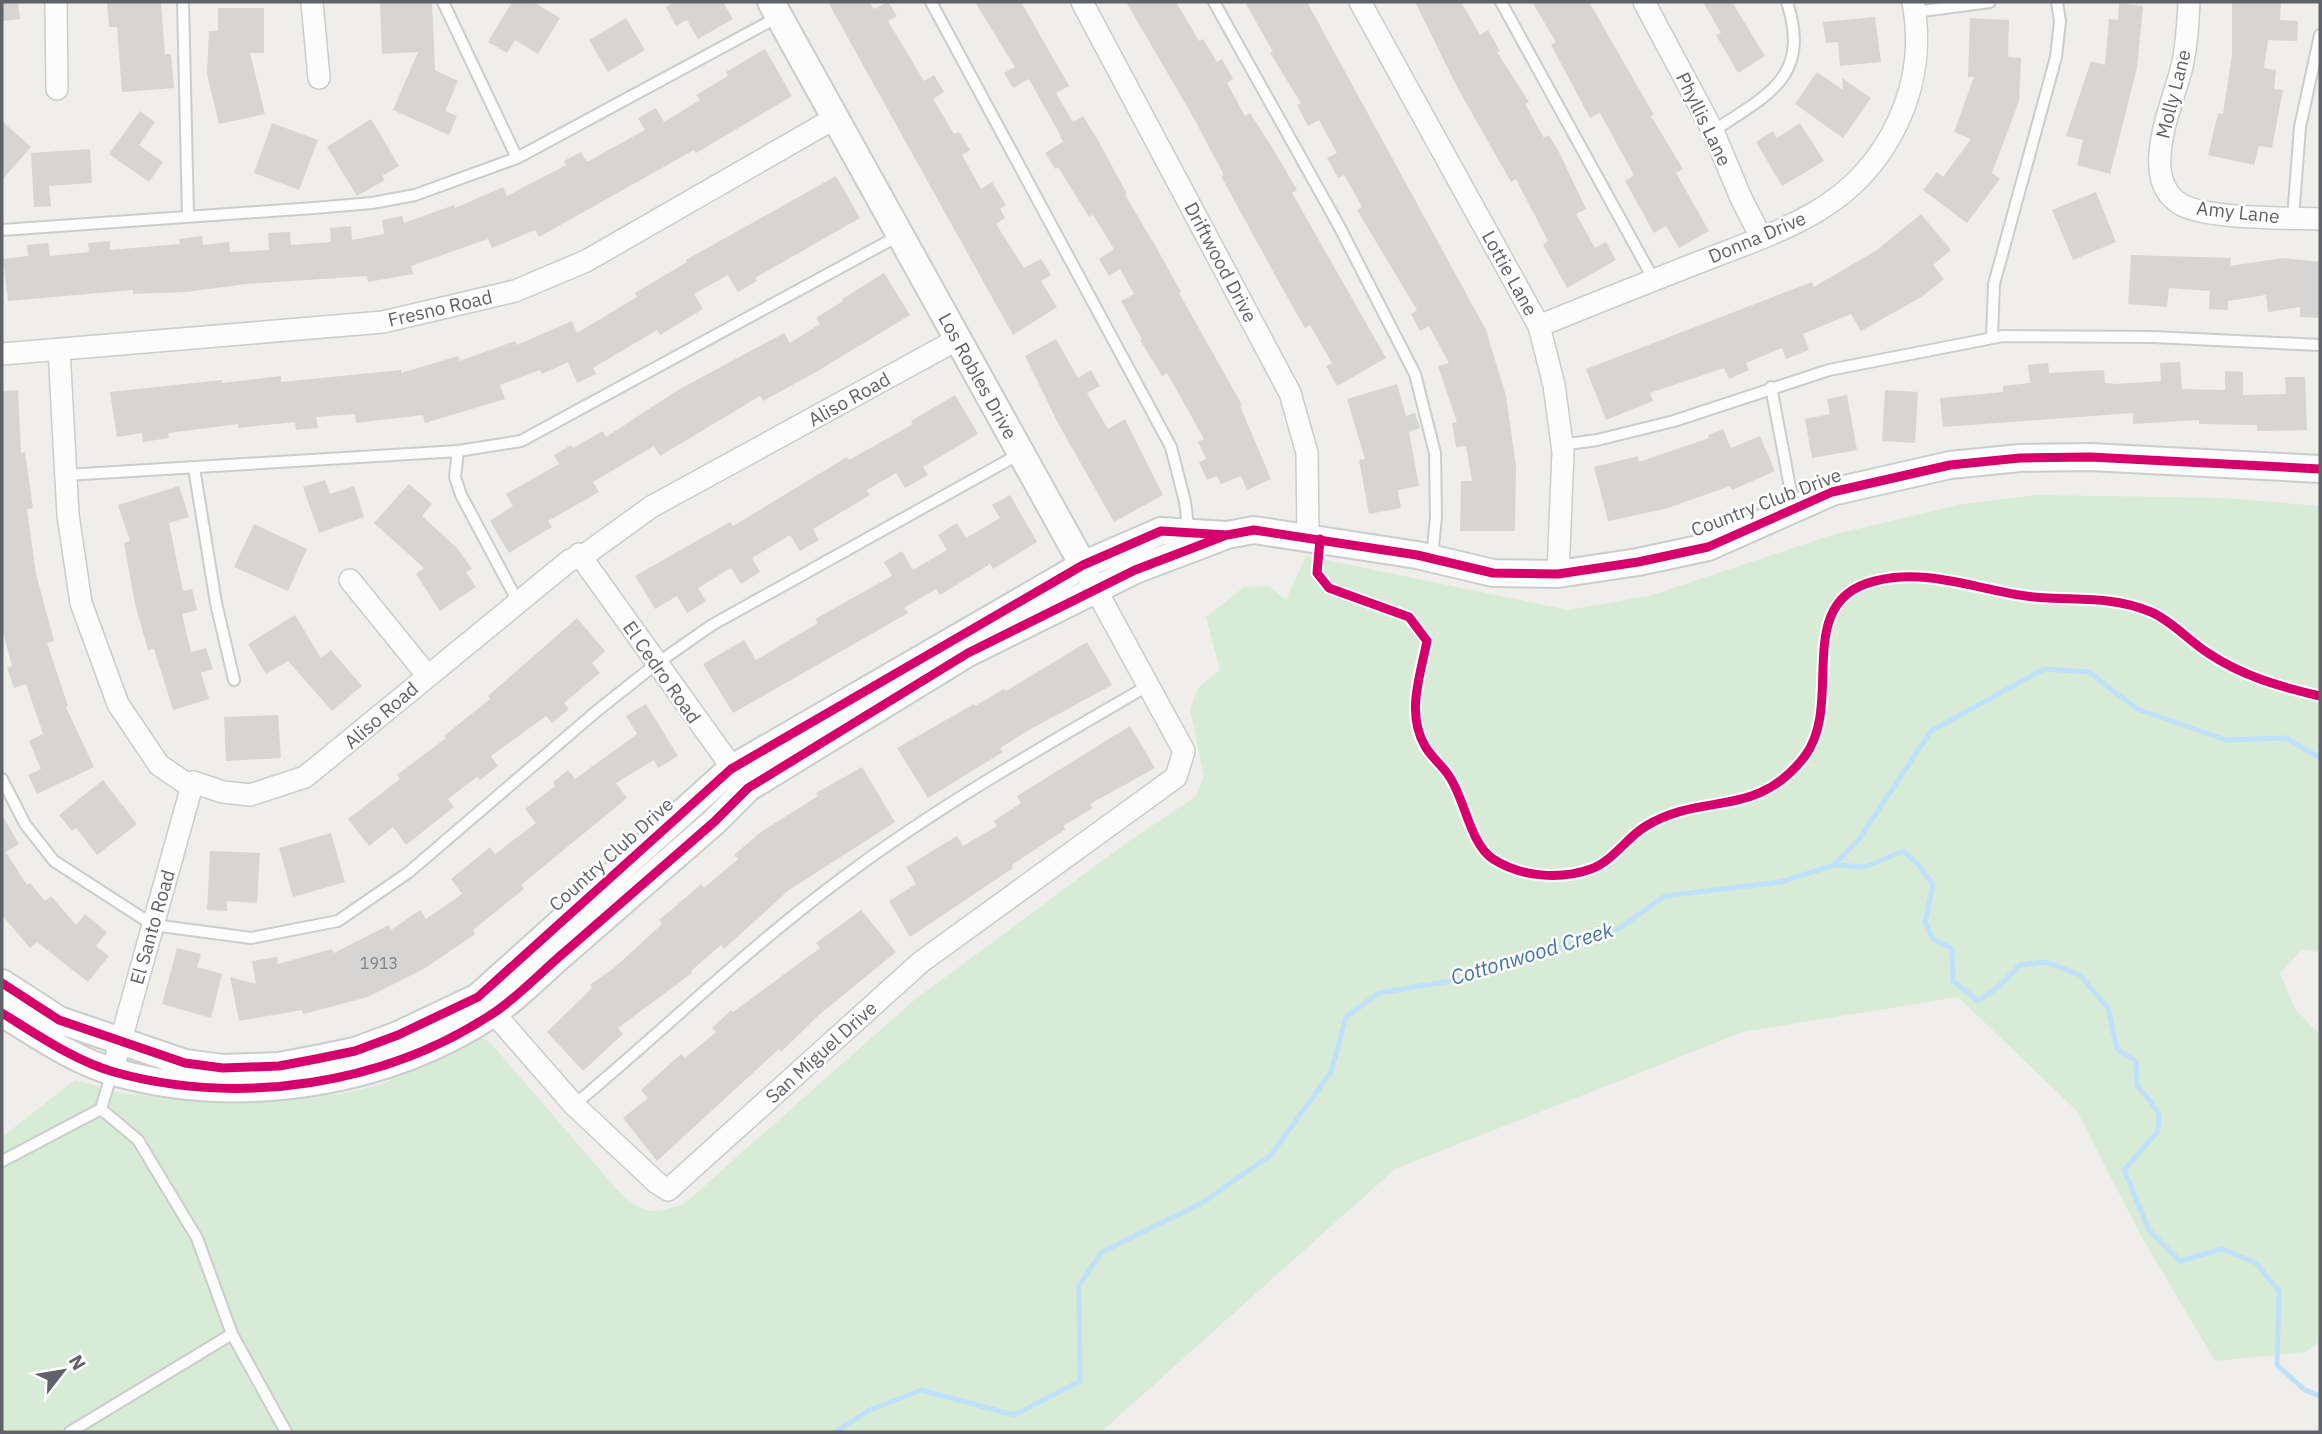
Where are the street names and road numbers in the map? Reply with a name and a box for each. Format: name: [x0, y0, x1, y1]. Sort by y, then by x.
street label: Molly Lane: [2150, 47, 2196, 141]
street label: Phyllis Lane: [1671, 68, 1737, 170]
street label: Amy Lane: [2195, 196, 2281, 228]
street label: Driftwood Drive: [1179, 198, 1263, 326]
street label: Donna Drive: [1705, 206, 1809, 268]
street label: Lottie Lane: [1477, 226, 1543, 320]
street label: Fresno Road: [385, 284, 495, 332]
street label: Los Robles Drive: [933, 309, 1023, 443]
street label: Aliso Road: [804, 367, 894, 431]
street label: Country Club Drive: [1687, 462, 1845, 542]
street label: El Cedro Road: [618, 616, 706, 728]
street label: Aliso Road: [339, 676, 423, 754]
street label: Country Club Drive: [544, 792, 678, 916]
street label: El Santo Road: [124, 867, 180, 987]
street label: San Miguel Drive: [760, 996, 882, 1108]

